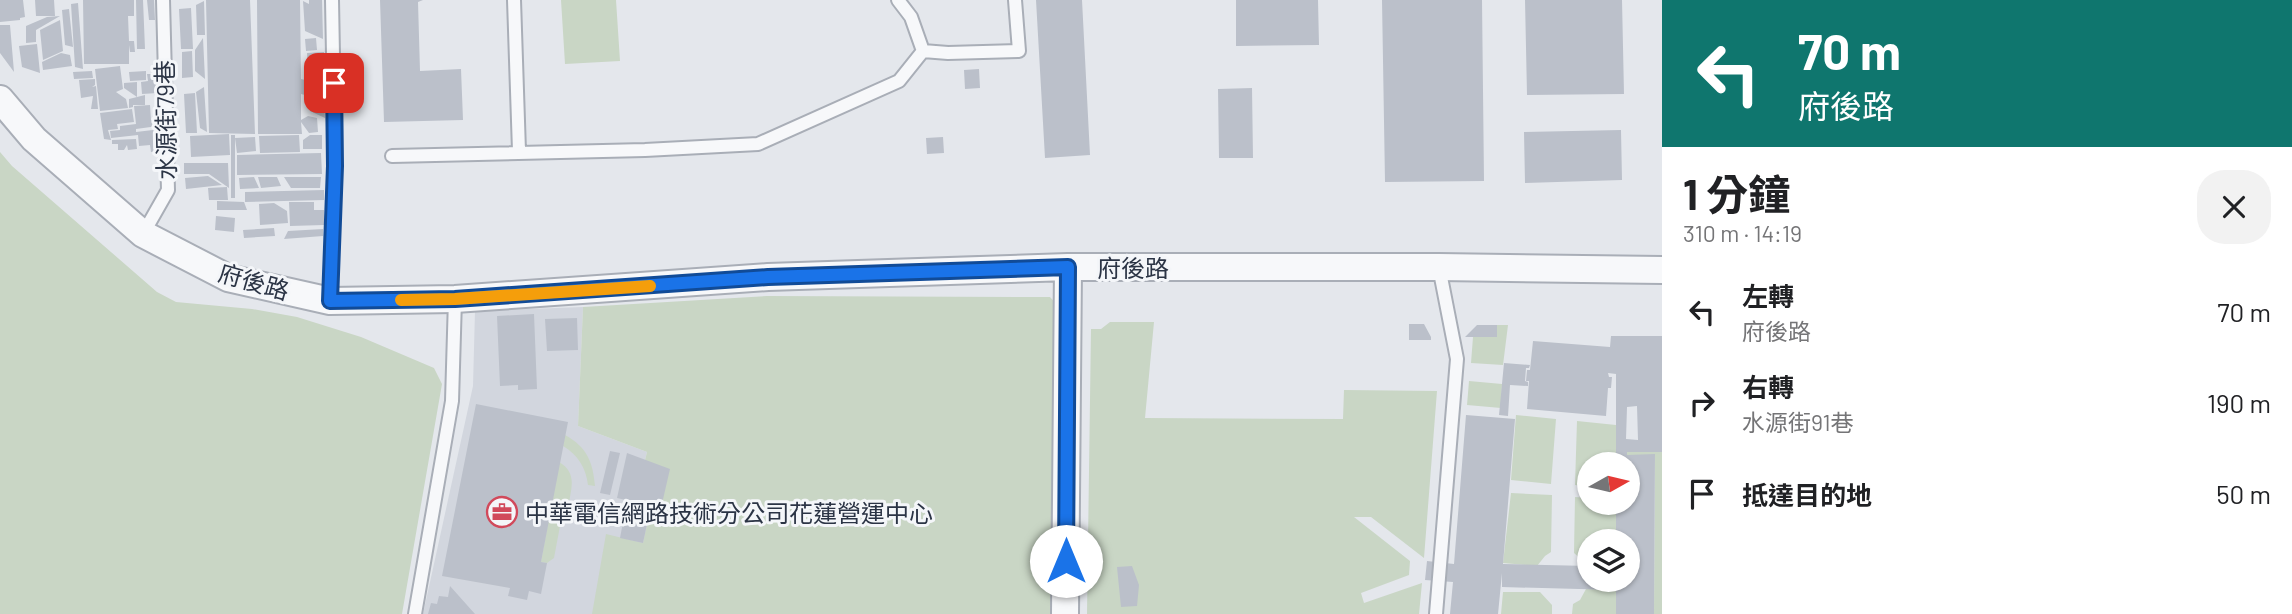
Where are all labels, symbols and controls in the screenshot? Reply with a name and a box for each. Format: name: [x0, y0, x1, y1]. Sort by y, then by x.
text: 70 m: [1798, 21, 1901, 80]
icon: left: [1683, 28, 1774, 119]
pin: [304, 53, 364, 113]
street label: 水源街79巷: [149, 60, 181, 180]
icon: arrive: [315, 64, 353, 102]
text: 府後路: [1798, 86, 1894, 124]
text: 1 分鐘: [1683, 168, 1790, 218]
button: close: [2197, 170, 2271, 244]
text: 310 m · 14:19: [1683, 219, 1802, 247]
street label: 府後路: [1097, 253, 1169, 282]
street label: 府後路: [215, 257, 293, 305]
text: 左轉: [1742, 280, 1794, 311]
icon: left: [1683, 293, 1721, 331]
text: 70 m: [2217, 296, 2271, 327]
text: 府後路: [1742, 317, 1811, 345]
text: 右轉: [1742, 371, 1794, 402]
icon: right: [1683, 384, 1721, 422]
text: 190 m: [2207, 387, 2271, 418]
text: 水源街91巷: [1742, 408, 1854, 436]
north arrow: [1577, 452, 1640, 514]
map controls: [1577, 452, 1640, 592]
icon: arrive: [1683, 475, 1721, 513]
text: 50 m: [2216, 478, 2271, 509]
text: 抵達目的地: [1742, 479, 1872, 510]
office icon: 中華電信網路技術分公司花蓮營運中心: [485, 495, 519, 529]
place label: 中華電信網路技術分公司花蓮營運中心: [525, 498, 933, 527]
position arrow: [1029, 524, 1103, 598]
button: layers: [1577, 529, 1640, 592]

